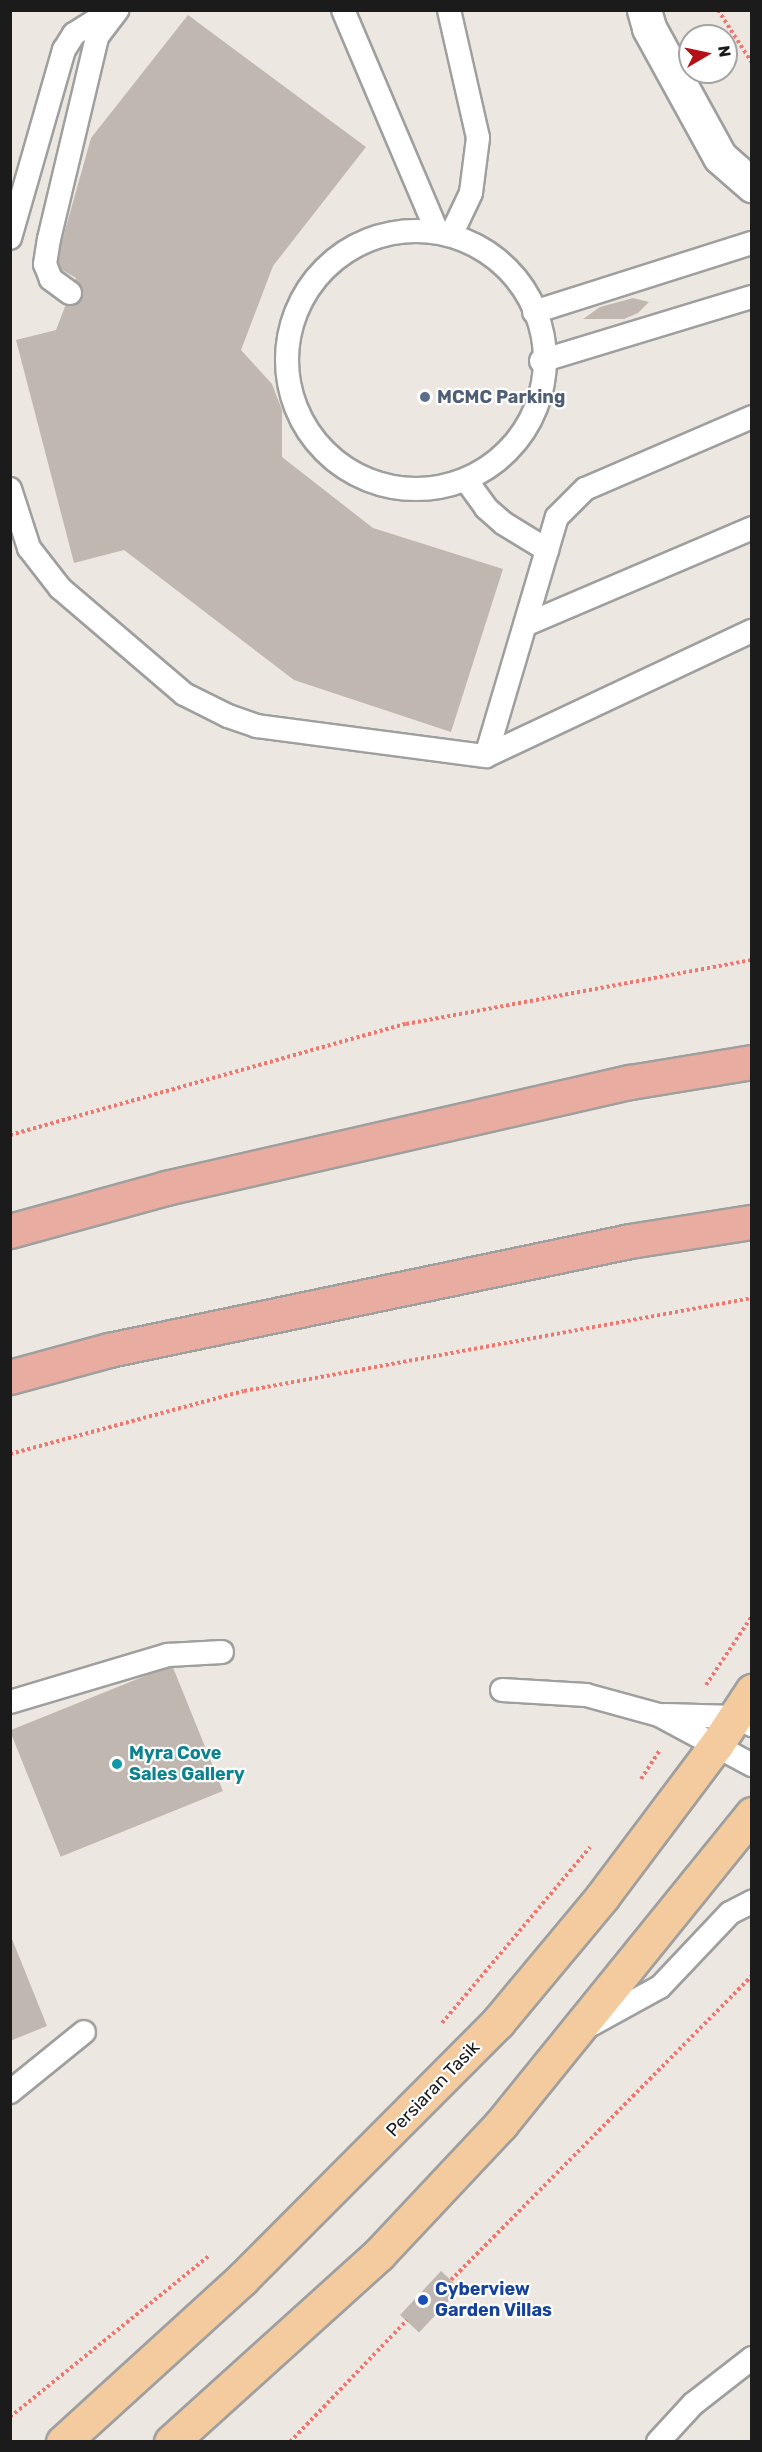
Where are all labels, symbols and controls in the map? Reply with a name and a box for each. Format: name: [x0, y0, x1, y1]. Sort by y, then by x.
north arrow: [678, 24, 738, 84]
text: N: [714, 44, 735, 59]
place label: MCMC Parking: [437, 386, 565, 408]
marker: MCMC Parking: [418, 390, 432, 404]
place label: Myra Cove Sales Gallery: [129, 1743, 245, 1786]
marker: Myra Cove Sales Gallery: [110, 1757, 124, 1771]
street label: Persiaran Tasik: [382, 2036, 484, 2142]
place label: Cyberview Garden Villas: [435, 2279, 552, 2322]
marker: Cyberview Garden Villas: [416, 2293, 430, 2307]

